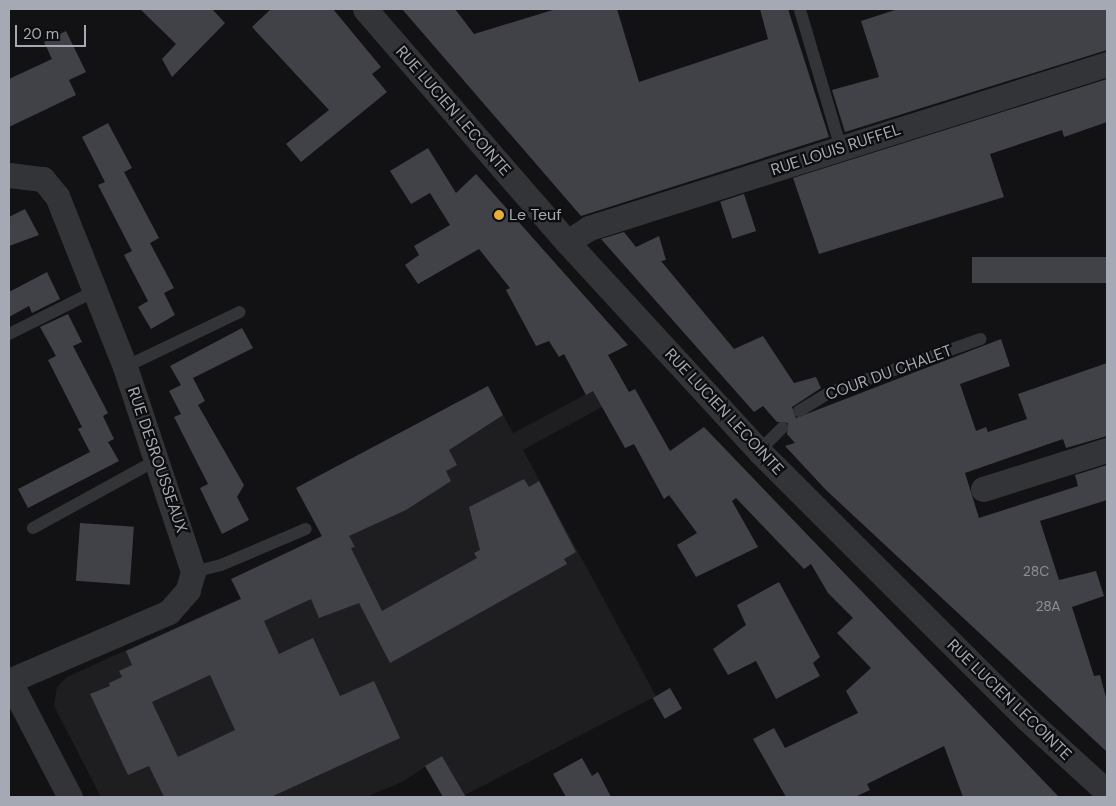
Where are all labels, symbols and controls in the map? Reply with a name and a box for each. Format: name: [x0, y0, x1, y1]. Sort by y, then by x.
scale bar: [18, 15, 89, 47]
text: 20 m: [23, 24, 59, 44]
street label: RUE LUCIEN LECOINTE: [391, 42, 515, 180]
street label: RUE LOUIS RUFFEL: [769, 120, 903, 180]
place label: Le Teuf: [509, 205, 562, 225]
marker: Le Teuf: [493, 209, 505, 221]
street label: COUR DU CHALET: [823, 341, 955, 405]
street label: RUE LUCIEN LECOINTE: [661, 345, 787, 479]
street label: RUE DESROUSSEAUX: [123, 385, 191, 535]
house number: 28C: [1023, 563, 1049, 579]
house number: 28A: [1035, 598, 1061, 614]
street label: RUE LUCIEN LECOINTE: [943, 636, 1075, 764]

